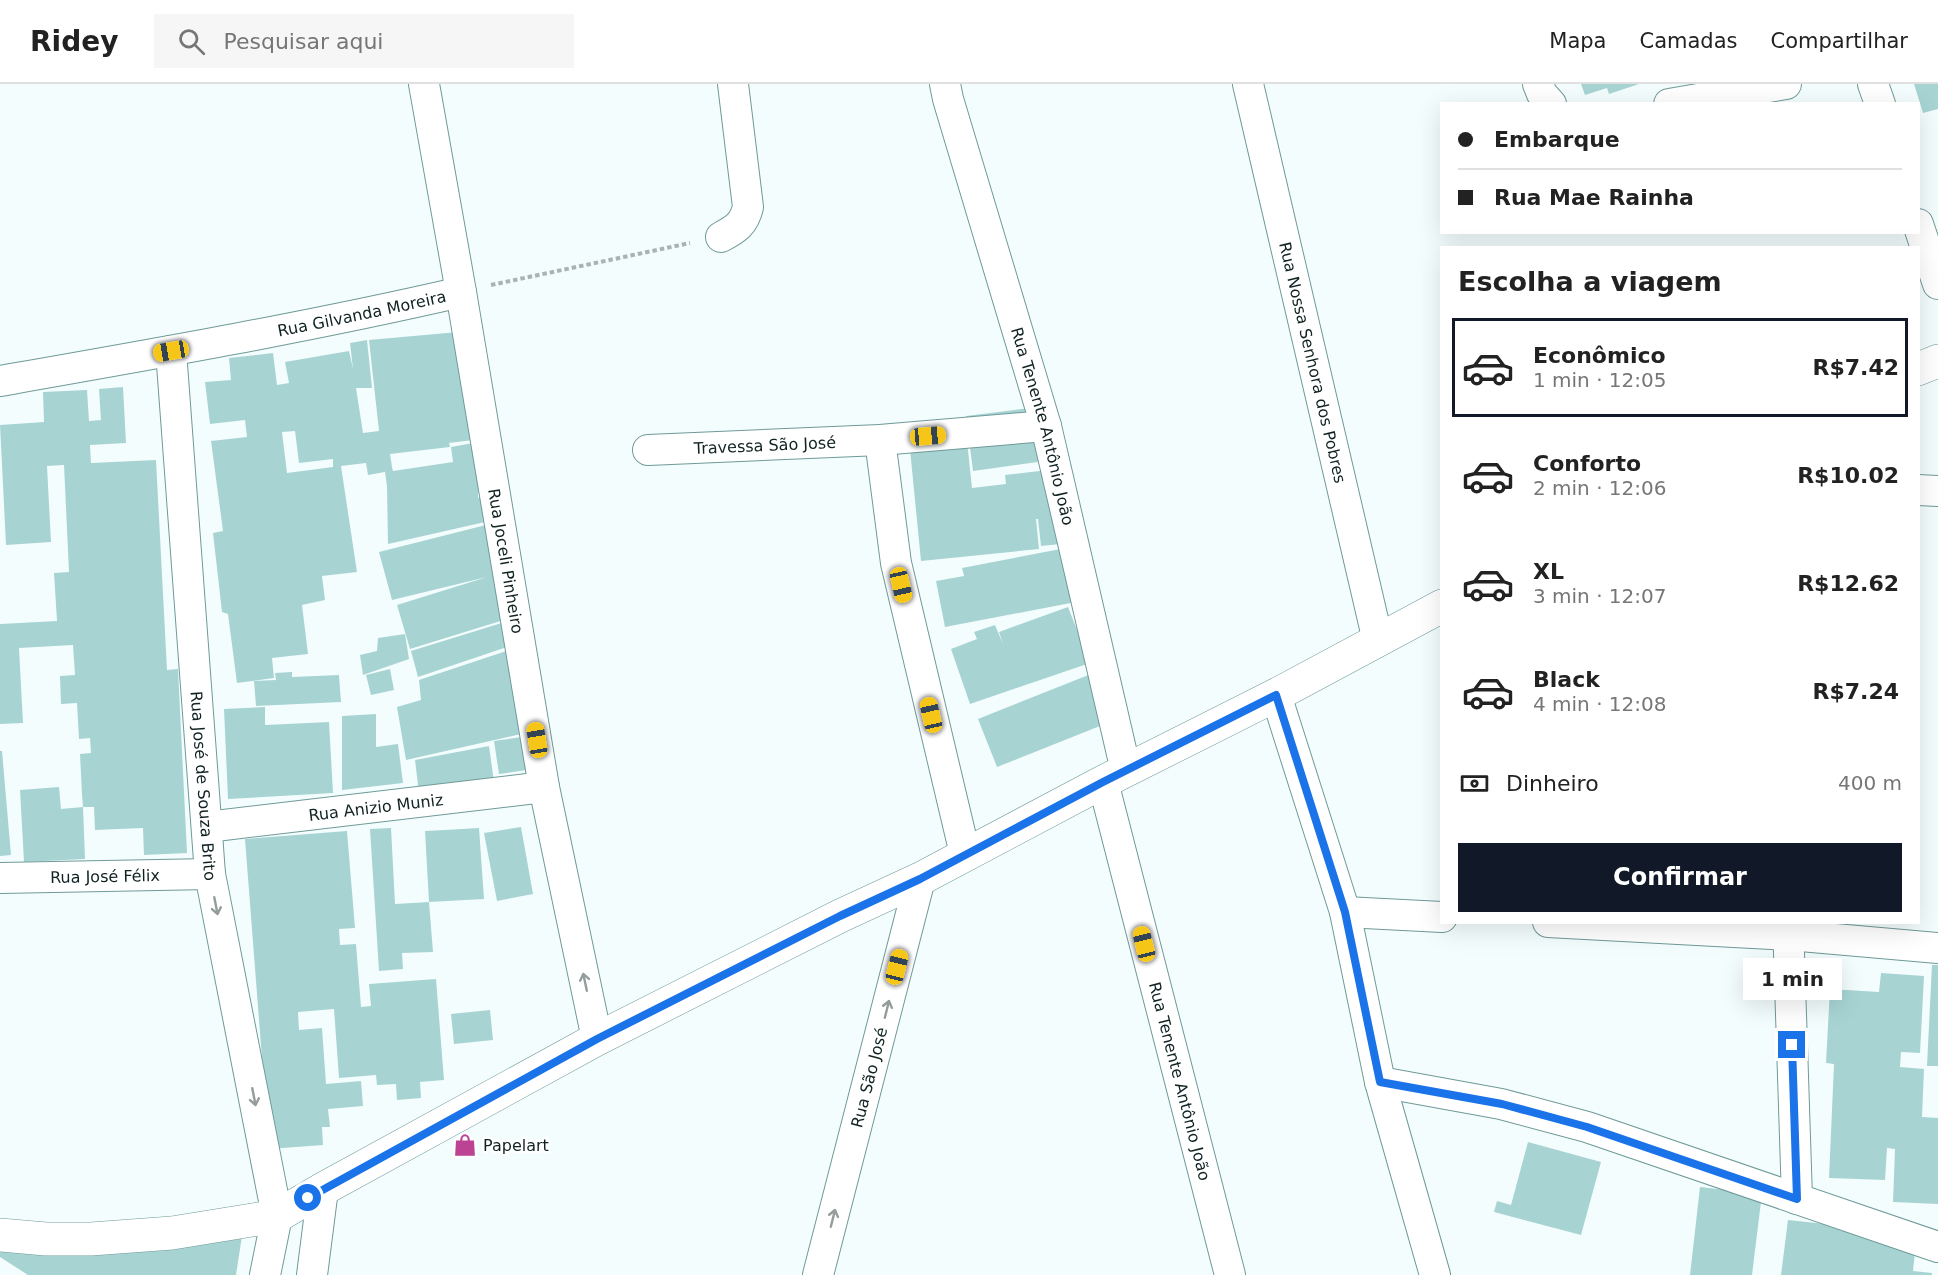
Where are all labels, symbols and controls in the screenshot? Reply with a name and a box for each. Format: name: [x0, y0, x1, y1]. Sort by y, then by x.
search box: [154, 14, 574, 68]
text: Ridey: [30, 25, 118, 58]
icon: search: [175, 25, 208, 58]
text: Pesquisar aqui: [223, 29, 383, 54]
text: Mapa: [1549, 29, 1606, 53]
text: Camadas: [1639, 29, 1737, 53]
text: Compartilhar: [1770, 29, 1908, 53]
text: Embarque: [1494, 127, 1620, 152]
text: Rua Mae Rainha: [1494, 185, 1694, 210]
street label: Rua Nossa Senhora dos Pobres: [1275, 240, 1350, 485]
text: Escolha a viagem: [1458, 266, 1722, 297]
street label: Rua Gilvanda Moreira: [276, 287, 448, 340]
street label: Rua Tenente Antônio João: [1007, 325, 1078, 527]
car: [152, 339, 190, 363]
icon: car: [1461, 341, 1515, 395]
text: Econômico: [1533, 343, 1666, 368]
text: R$7.42: [1812, 355, 1899, 380]
text: 1 min · 12:05: [1533, 368, 1667, 392]
car: [909, 425, 947, 447]
street label: Travessa São José: [692, 433, 836, 458]
icon: car: [1461, 449, 1515, 503]
text: Conforto: [1533, 451, 1641, 476]
text: R$10.02: [1797, 463, 1899, 488]
text: 2 min · 12:06: [1533, 476, 1667, 500]
street label: Rua Joceli Pinheiro: [484, 487, 527, 635]
icon: car: [1461, 557, 1515, 611]
text: XL: [1533, 559, 1564, 584]
car: [888, 565, 914, 605]
text: R$12.62: [1797, 571, 1899, 596]
text: 3 min · 12:07: [1533, 584, 1667, 608]
icon: car: [1461, 665, 1515, 719]
text: Black: [1533, 667, 1600, 692]
text: R$7.24: [1812, 679, 1899, 704]
street label: Rua José de Souza Brito: [186, 690, 220, 882]
text: 4 min · 12:08: [1533, 692, 1667, 716]
car: [918, 695, 944, 735]
car: [525, 721, 549, 759]
icon: cash: [1458, 767, 1491, 800]
text: Dinheiro: [1506, 771, 1599, 796]
text: 400 m: [1838, 771, 1902, 795]
street label: Rua Anizio Muniz: [307, 790, 444, 825]
button: Confirmar: [1458, 843, 1902, 912]
street label: Rua José Félix: [50, 866, 160, 887]
one-way arrow: [211, 896, 222, 915]
car: [1131, 924, 1157, 964]
car: [884, 947, 910, 987]
callout: 1 min: [1742, 958, 1842, 1000]
text: 1 min: [1761, 967, 1824, 991]
one-way arrow: [579, 972, 590, 992]
street label: Rua Tenente Antônio João: [1145, 980, 1214, 1183]
one-way arrow: [881, 1000, 893, 1019]
street label: Rua São José: [847, 1025, 891, 1130]
route end: [1778, 1031, 1805, 1058]
one-way arrow: [249, 1087, 260, 1106]
shop icon: Papelart: [452, 1132, 478, 1158]
place label: Papelart: [483, 1136, 549, 1155]
route start: [294, 1184, 321, 1211]
one-way arrow: [828, 1209, 839, 1228]

